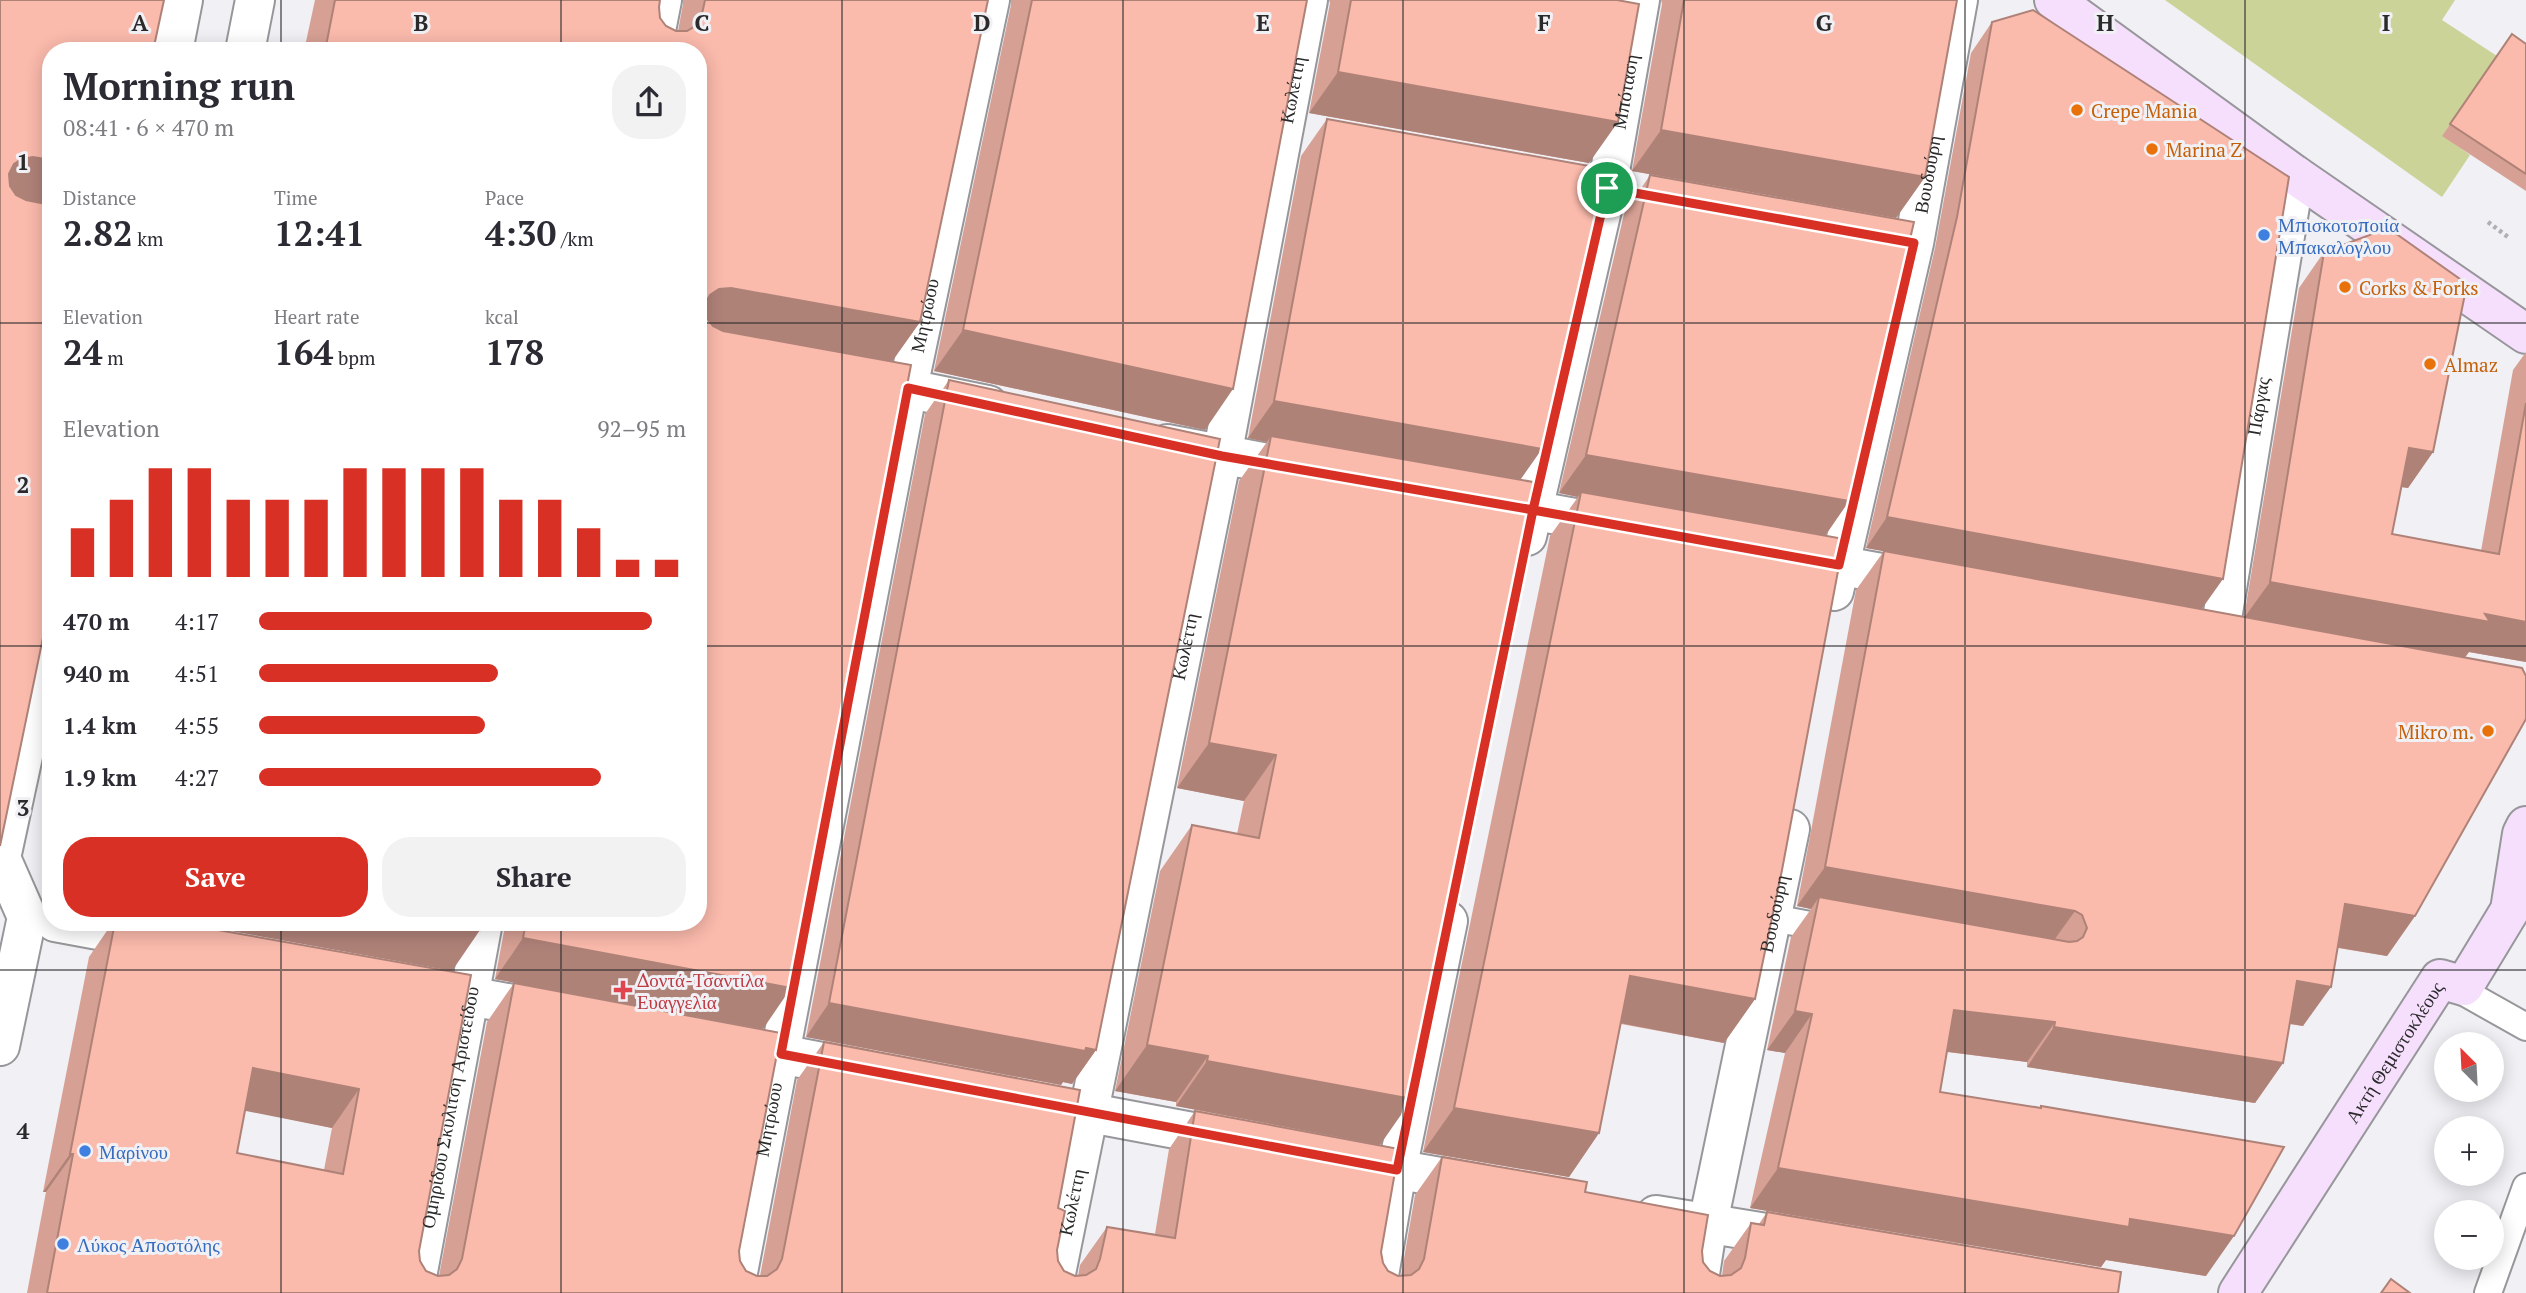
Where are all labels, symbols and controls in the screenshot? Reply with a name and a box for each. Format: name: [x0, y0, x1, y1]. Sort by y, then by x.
text: A: [132, 7, 149, 38]
text: B: [414, 7, 429, 38]
text: C: [695, 7, 710, 38]
text: D: [974, 7, 991, 38]
text: E: [1256, 7, 1270, 38]
text: F: [1537, 7, 1551, 38]
text: G: [1816, 7, 1833, 38]
text: H: [2096, 7, 2114, 38]
text: I: [2382, 7, 2390, 38]
street label: Μπόταση: [1605, 52, 1643, 131]
street label: Κωλέττη: [1273, 54, 1310, 125]
text: Morning run: [63, 61, 295, 111]
button: share: [612, 65, 686, 139]
place label: Crepe Mania: [2091, 98, 2198, 123]
marker: Crepe Mania: [2069, 102, 2085, 118]
text: 08:41 · 6 × 470 m: [63, 112, 234, 143]
street label: Βουδούρη: [1907, 133, 1946, 215]
place label: Marina Z: [2166, 137, 2242, 162]
marker: Marina Z: [2144, 141, 2160, 157]
text: 1: [17, 146, 30, 177]
pin: [1577, 158, 1637, 218]
icon: arrive: [1588, 169, 1626, 207]
text: Distance: [63, 185, 136, 210]
text: Time: [274, 185, 317, 210]
text: Pace: [485, 185, 524, 210]
text: 2.82: [63, 210, 133, 256]
text: 12:41: [274, 210, 365, 256]
text: 4:30: [485, 210, 556, 256]
place label: Μπισκοτοποιία Μπακαλογλου: [2278, 212, 2399, 259]
text: km: [133, 226, 164, 251]
text: /km: [556, 226, 594, 251]
marker: Μπισκοτοποιία Μπακαλογλου: [2256, 227, 2272, 243]
place label: Corks & Forks: [2359, 275, 2479, 300]
street label: Μητρώου: [903, 276, 943, 355]
marker: Corks & Forks: [2337, 279, 2353, 295]
text: Elevation: [63, 304, 143, 329]
text: Heart rate: [274, 304, 359, 329]
text: kcal: [485, 304, 519, 329]
text: 24: [63, 329, 103, 375]
text: 164: [274, 329, 333, 375]
text: 178: [485, 329, 544, 375]
text: m: [103, 345, 124, 370]
text: bpm: [333, 345, 375, 370]
place label: Almaz: [2444, 352, 2498, 377]
marker: Almaz: [2422, 356, 2438, 372]
street label: Πάργας: [2240, 374, 2274, 437]
text: Elevation: [63, 413, 160, 444]
text: 92–95 m: [597, 413, 686, 444]
text: 2: [17, 469, 30, 500]
text: 470 m: [63, 606, 129, 637]
text: 4:17: [175, 606, 219, 637]
street label: Κωλέττη: [1164, 610, 1202, 682]
text: 940 m: [63, 658, 129, 689]
text: 4:51: [175, 658, 219, 689]
text: 1.4 km: [63, 710, 137, 741]
text: 4:55: [175, 710, 219, 741]
place label: Mikro m.: [2398, 719, 2474, 744]
marker: Mikro m.: [2480, 723, 2496, 739]
text: 1.9 km: [63, 762, 137, 793]
text: 4:27: [175, 762, 219, 793]
text: 3: [17, 792, 30, 823]
button: Save: [63, 837, 368, 917]
button: Share: [382, 837, 686, 917]
street label: Βουδούρη: [1752, 872, 1793, 955]
place label: Δοντά-Τσαντίλα Ευαγγελία: [637, 967, 764, 1014]
street label: Ακτή Θεμιστοκλέους: [2338, 976, 2448, 1127]
marker: Δοντά-Τσαντίλα Ευαγγελία: [615, 982, 631, 998]
street label: Ομηρίδου Σκυλίτση Αριστείδου: [414, 984, 483, 1230]
north arrow: [2434, 1032, 2504, 1102]
map controls: [2434, 1032, 2504, 1270]
street label: Μητρώου: [748, 1080, 787, 1159]
text: 4: [17, 1115, 30, 1146]
button: +: [2434, 1116, 2504, 1186]
place label: Μαρίνου: [99, 1139, 168, 1164]
marker: Μαρίνου: [77, 1143, 93, 1159]
street label: Κωλέττη: [1051, 1166, 1090, 1238]
button: −: [2434, 1200, 2504, 1270]
place label: Λύκος Αποστόλης: [77, 1232, 220, 1257]
marker: Λύκος Αποστόλης: [55, 1236, 71, 1252]

